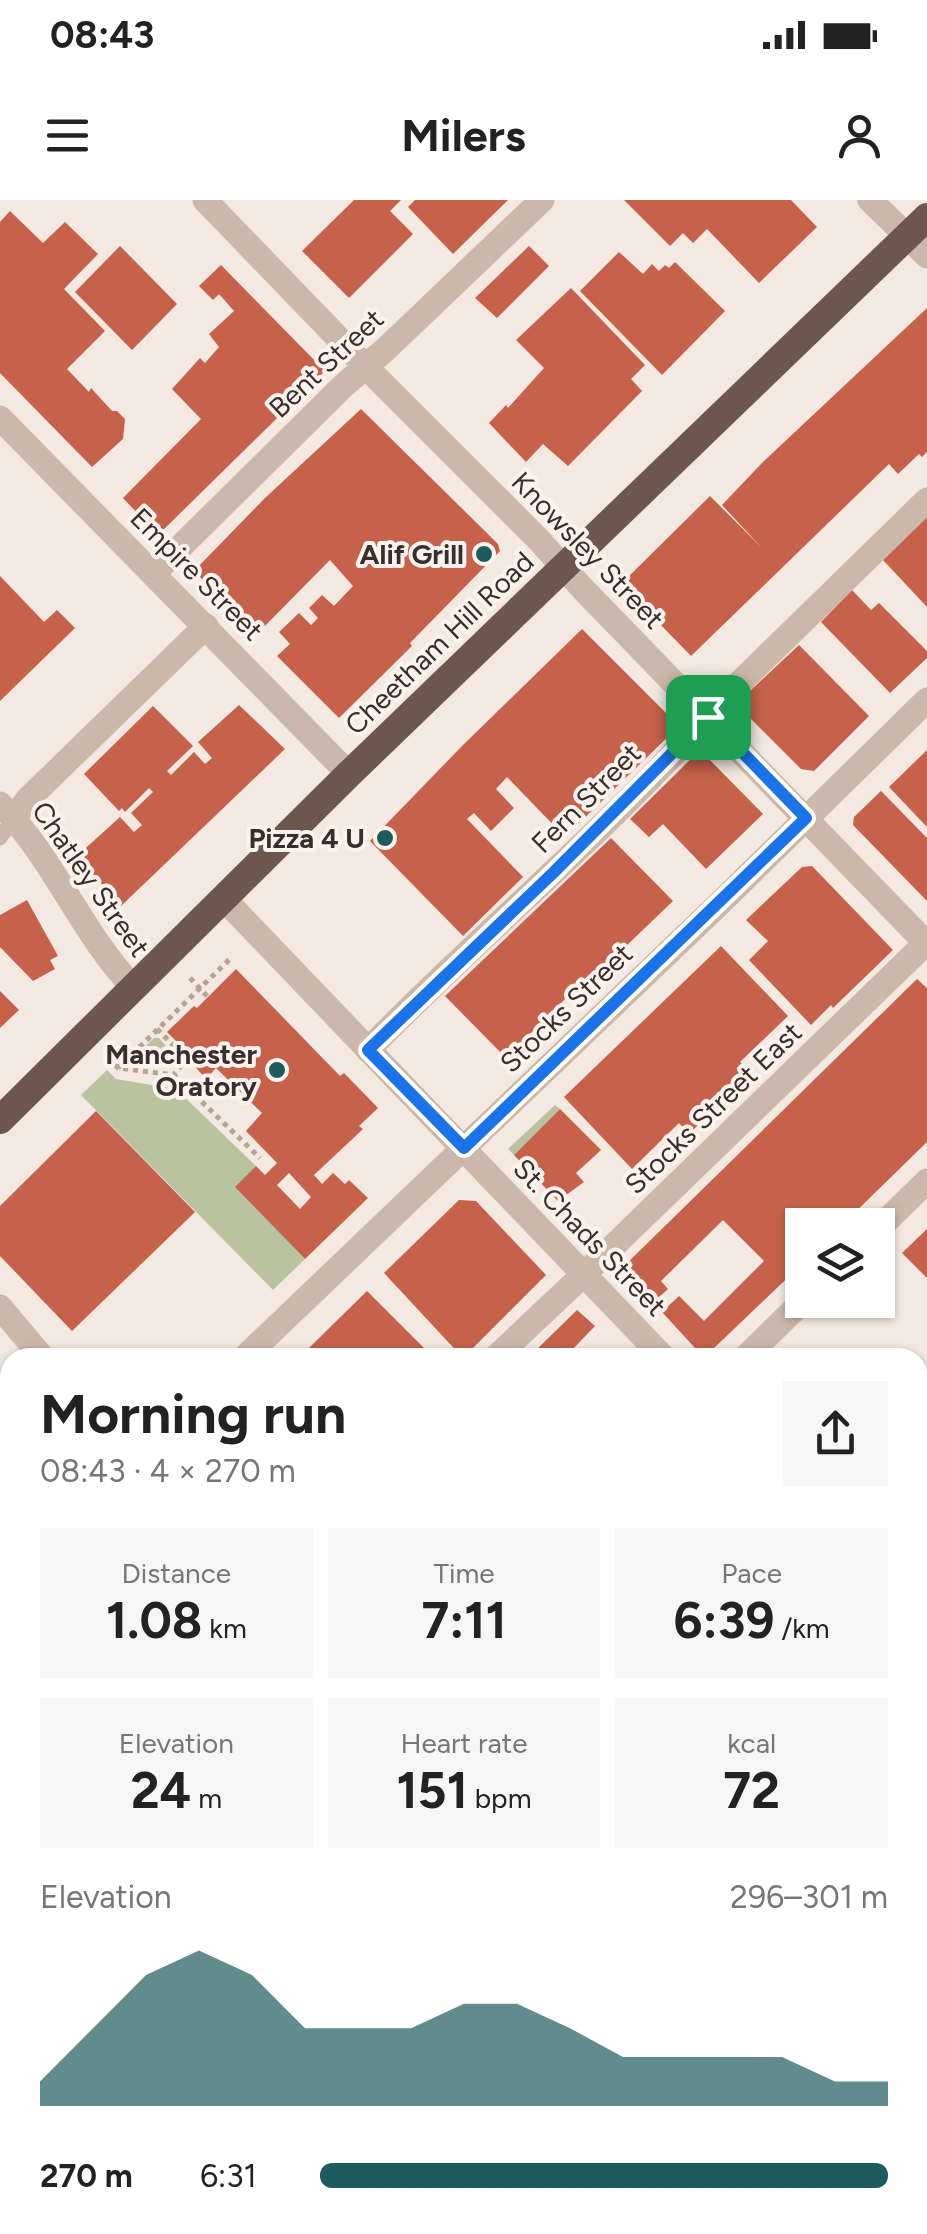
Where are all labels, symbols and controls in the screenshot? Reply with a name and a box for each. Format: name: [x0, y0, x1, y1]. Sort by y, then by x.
text: 08:43: [50, 12, 155, 58]
icon: menu: [40, 108, 95, 163]
text: Milers: [401, 108, 526, 162]
icon: person: [832, 108, 887, 163]
street label: Bent Street: [262, 301, 390, 425]
street label: Knowsley Street: [505, 465, 671, 635]
street label: Empire Street: [124, 501, 270, 647]
place label: Alif Grill: [360, 537, 464, 571]
marker: Alif Grill: [473, 543, 495, 565]
street label: Cheetham Hill Road: [338, 544, 540, 742]
pin: [666, 675, 751, 760]
icon: arrive: [681, 690, 736, 745]
street label: Fern Street: [524, 736, 648, 860]
street label: Chatley Street: [25, 795, 157, 963]
place label: Pizza 4 U: [248, 821, 365, 855]
marker: Pizza 4 U: [374, 827, 396, 849]
street label: Stocks Street: [493, 936, 639, 1080]
street label: Stocks Street East: [618, 1015, 808, 1201]
place label: Manchester Oratory: [105, 1037, 258, 1103]
marker: Manchester Oratory: [266, 1059, 288, 1081]
street label: St. Chads Street: [506, 1151, 674, 1323]
map controls: [785, 1208, 895, 1318]
button: layers: [785, 1208, 895, 1318]
text: Morning run: [40, 1381, 346, 1447]
button: share: [783, 1381, 888, 1486]
text: 08:43 · 4 × 270 m: [40, 1452, 296, 1490]
text: Distance: [121, 1556, 231, 1590]
text: Time: [433, 1556, 495, 1590]
text: Pace: [721, 1556, 782, 1590]
text: 1.08: [106, 1590, 202, 1651]
text: 7:11: [421, 1590, 507, 1651]
text: 6:39: [674, 1590, 774, 1651]
text: km: [202, 1611, 247, 1645]
text: /km: [774, 1611, 830, 1645]
text: Elevation: [119, 1726, 234, 1760]
text: Heart rate: [400, 1726, 528, 1760]
text: kcal: [727, 1726, 776, 1760]
text: 24: [131, 1760, 191, 1821]
text: 151: [397, 1760, 468, 1821]
text: 72: [723, 1760, 780, 1821]
text: m: [191, 1781, 222, 1815]
text: bpm: [468, 1781, 531, 1815]
text: Elevation: [40, 1878, 172, 1916]
text: 296–301 m: [730, 1878, 888, 1916]
text: 270 m: [40, 2157, 133, 2195]
text: 6:31: [200, 2157, 257, 2195]

